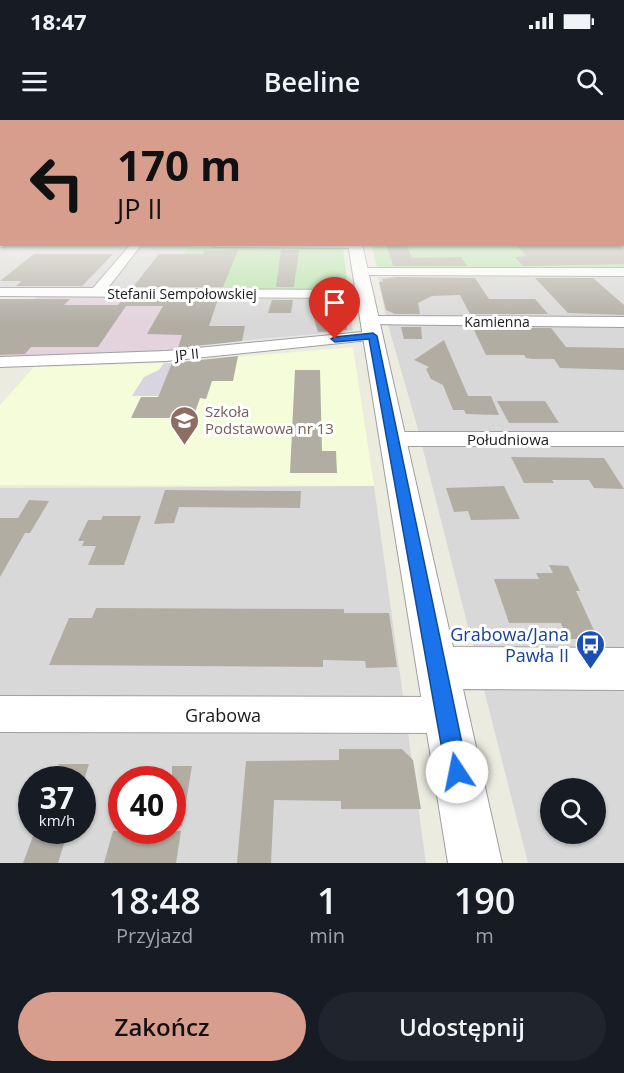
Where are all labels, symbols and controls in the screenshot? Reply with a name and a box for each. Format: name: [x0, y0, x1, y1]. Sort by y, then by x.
text: 18:47: [30, 6, 87, 36]
text: Beeline: [264, 63, 360, 100]
icon: menu: [18, 65, 51, 98]
icon: search: [573, 65, 606, 98]
text: 170 m: [117, 136, 241, 193]
icon: left: [18, 144, 96, 222]
text: JP II: [117, 190, 163, 227]
pin: [309, 277, 360, 339]
street label: Stefanii Sempołowskiej: [107, 284, 257, 303]
icon: arrive: [318, 286, 351, 319]
street label: Kamienna: [464, 312, 530, 331]
street label: JP II: [172, 343, 200, 365]
place label: Szkoła Podstawowa nr 13: [205, 401, 334, 438]
school or university icon: Szkoła Podstawowa nr 13: [168, 404, 200, 446]
street label: Południowa: [467, 429, 549, 449]
place label: Grabowa/Jana Pawła II: [450, 622, 569, 667]
bus stop icon: Grabowa/Jana Pawła II: [574, 628, 606, 670]
street label: Grabowa: [185, 703, 261, 727]
position arrow: [425, 740, 489, 804]
speed limit sign: 40: [108, 766, 186, 844]
text: 37: [40, 777, 74, 818]
map controls: [540, 778, 606, 844]
button: search: [540, 778, 606, 844]
text: km/h: [39, 810, 75, 830]
text: 18:48: [109, 876, 201, 925]
text: 1: [317, 876, 338, 925]
text: 190: [454, 876, 515, 925]
text: Przyjazd: [116, 922, 193, 949]
text: min: [309, 922, 345, 949]
text: m: [475, 922, 494, 949]
button: Zakończ: [18, 992, 306, 1061]
button: Udostępnij: [318, 992, 606, 1061]

